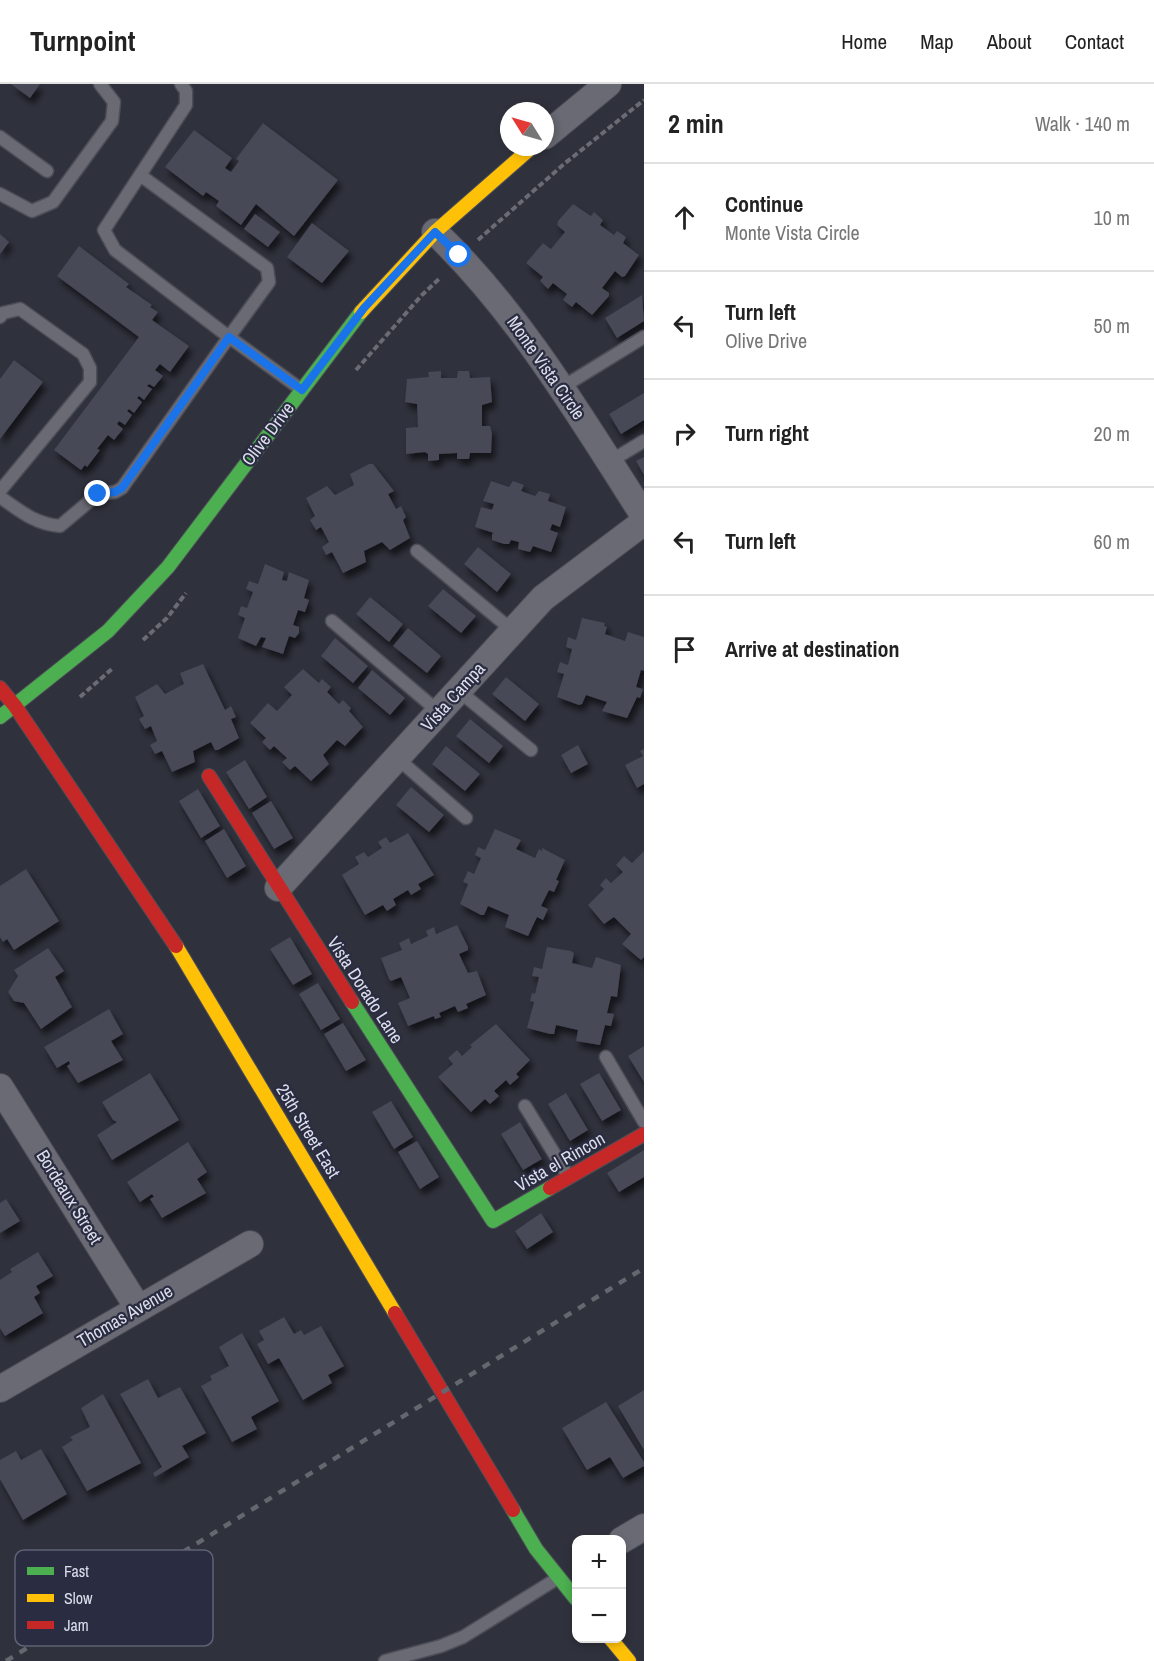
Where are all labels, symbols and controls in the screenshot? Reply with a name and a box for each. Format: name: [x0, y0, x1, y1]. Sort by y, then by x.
text: Turnpoint: [30, 22, 135, 60]
text: Home: [841, 27, 887, 56]
text: Map: [920, 27, 954, 56]
text: About: [987, 27, 1032, 56]
text: Contact: [1065, 27, 1124, 56]
north arrow: [500, 102, 554, 156]
text: 2 min: [668, 106, 724, 141]
text: Walk · 140 m: [1035, 110, 1130, 137]
text: Continue: [725, 189, 803, 219]
icon: ahead: [668, 201, 701, 234]
text: 10 m: [1094, 204, 1130, 231]
text: Monte Vista Circle: [725, 219, 860, 246]
route start: [445, 241, 471, 267]
text: Turn left: [725, 297, 796, 327]
icon: left: [668, 309, 701, 342]
street label: Monte Vista Circle: [501, 311, 591, 425]
text: 50 m: [1094, 312, 1130, 339]
text: Olive Drive: [725, 327, 807, 354]
street label: Olive Drive: [235, 397, 300, 471]
icon: right: [668, 417, 701, 450]
text: Turn right: [725, 418, 809, 448]
text: 20 m: [1094, 420, 1130, 447]
route end: [84, 480, 110, 506]
icon: left: [668, 525, 701, 558]
text: Turn left: [725, 526, 796, 556]
text: 60 m: [1094, 528, 1130, 555]
icon: arrive: [668, 633, 701, 666]
text: Arrive at destination: [725, 634, 899, 664]
street label: Vista Campa: [415, 657, 490, 737]
street label: Vista Dorado Lane: [321, 931, 409, 1048]
street label: 25th Street East: [270, 1079, 346, 1183]
street label: Vista el Rincon: [510, 1126, 609, 1197]
street label: Bordeaux Street: [31, 1145, 108, 1249]
street label: Thomas Avenue: [72, 1278, 177, 1353]
map controls: [572, 1535, 626, 1643]
button: +: [572, 1535, 626, 1589]
legend: [15, 1550, 213, 1646]
text: Fast: [64, 1560, 89, 1582]
text: Slow: [64, 1587, 93, 1609]
button: −: [572, 1589, 626, 1643]
text: Jam: [64, 1614, 89, 1636]

